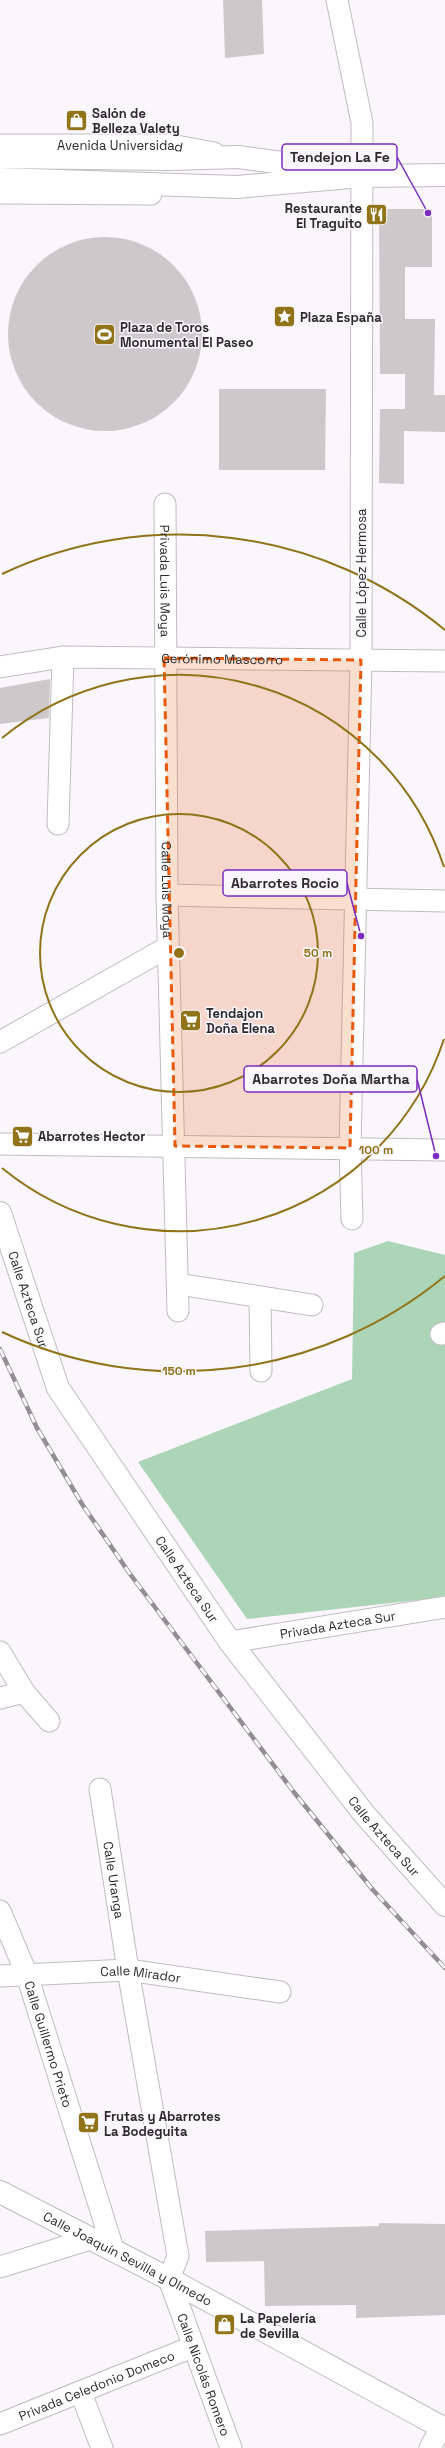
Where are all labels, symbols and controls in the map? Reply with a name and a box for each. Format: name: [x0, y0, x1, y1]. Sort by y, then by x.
place label: Salón de Belleza Valety: [92, 105, 180, 137]
shop icon: Salón de Belleza Valety: [64, 107, 90, 133]
street label: Avenida Universidad: [57, 137, 184, 156]
callout: Tendejon La Fe: [282, 144, 397, 170]
text: Tendejon La Fe: [290, 148, 390, 166]
place label: Restaurante El Traguito: [285, 200, 362, 232]
restaurant icon: Restaurante El Traguito: [364, 202, 390, 228]
place icon: Plaza España: [272, 304, 298, 330]
place label: Plaza España: [300, 309, 382, 326]
place label: Plaza de Toros Monumental El Paseo: [120, 319, 253, 351]
sports icon: Plaza de Toros Monumental El Paseo: [92, 321, 118, 347]
street label: Calle López Hermosa: [353, 508, 370, 637]
street label: Privada Luis Moya: [156, 525, 174, 638]
street label: Gerónimo Mascorro: [161, 650, 283, 668]
street label: Calle Luis Moya: [158, 842, 176, 939]
callout: Abarrotes Rocio: [223, 870, 347, 896]
text: Abarrotes Rocio: [231, 874, 339, 892]
text: 50 m: [304, 945, 332, 961]
centre of rings: [172, 946, 186, 960]
place label: Tendajon Doña Elena: [206, 1005, 276, 1037]
supermarket icon: Tendajon Doña Elena: [178, 1007, 204, 1033]
callout: Abarrotes Doña Martha: [244, 1066, 417, 1092]
text: Abarrotes Doña Martha: [252, 1070, 410, 1088]
supermarket icon: Abarrotes Hector: [9, 1123, 35, 1149]
place label: Abarrotes Hector: [38, 1128, 145, 1145]
text: 100 m: [359, 1142, 393, 1158]
street label: Calle Azteca Sur: [4, 1249, 52, 1350]
text: 150 m: [162, 1363, 196, 1379]
street label: Calle Azteca Sur: [152, 1533, 222, 1626]
street label: Privada Azteca Sur: [279, 1607, 397, 1643]
street label: Calle Azteca Sur: [344, 1793, 423, 1880]
street label: Calle Uranga: [99, 1840, 128, 1920]
street label: Calle Mirador: [100, 1962, 182, 1987]
street label: Calle Guillermo Prieto: [20, 1979, 76, 2110]
place label: Frutas y Abarrotes La Bodeguita: [104, 2108, 221, 2140]
supermarket icon: Frutas y Abarrotes La Bodeguita: [76, 2110, 102, 2136]
street label: Calle Joaquín Sevilla y Olmedo: [40, 2208, 215, 2310]
place label: La Papelería de Sevilla: [240, 2310, 316, 2342]
street label: Calle Nicolás Romero: [173, 2311, 234, 2439]
shop icon: La Papelería de Sevilla: [212, 2312, 238, 2338]
street label: Privada Celedonio Domeco: [16, 2347, 177, 2425]

